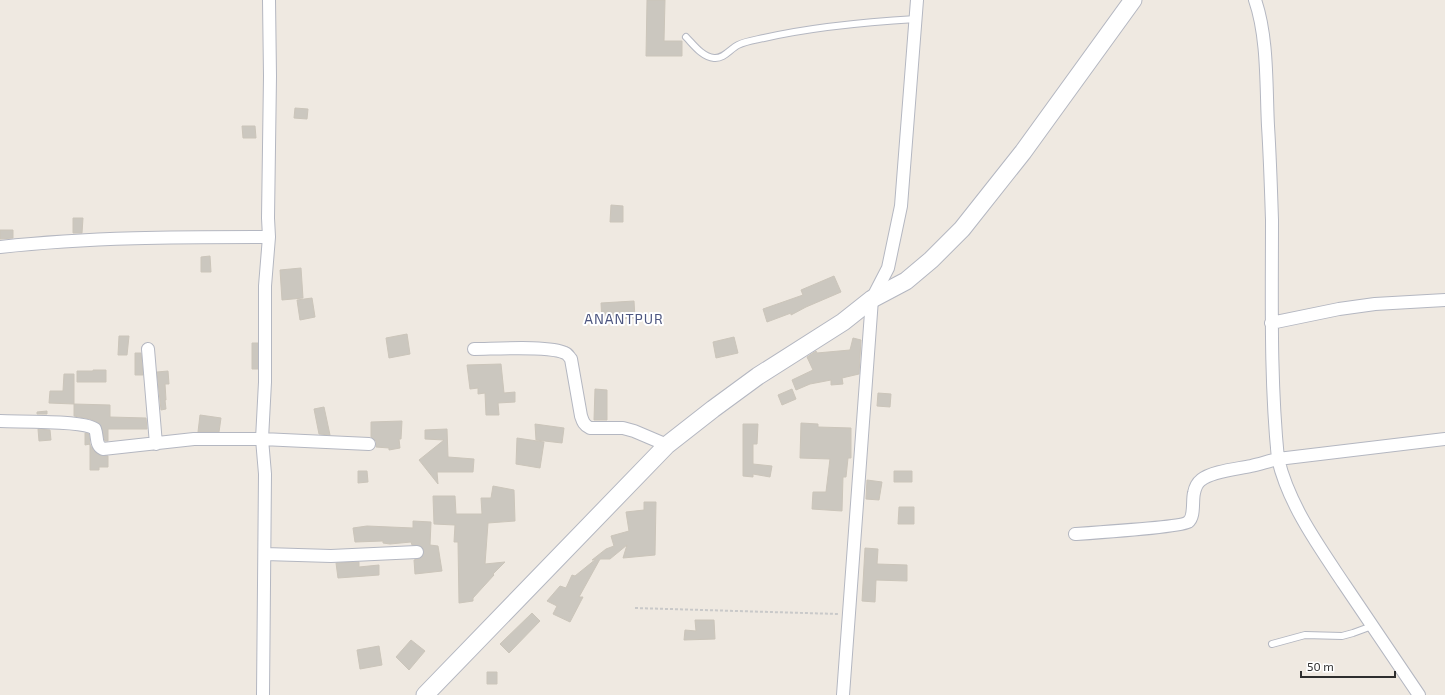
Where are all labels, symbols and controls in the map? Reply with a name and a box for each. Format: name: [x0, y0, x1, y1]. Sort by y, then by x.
district label: ANANTPUR: [584, 310, 664, 327]
scale bar: [1301, 653, 1395, 679]
text: 50 m: [1307, 659, 1334, 673]

